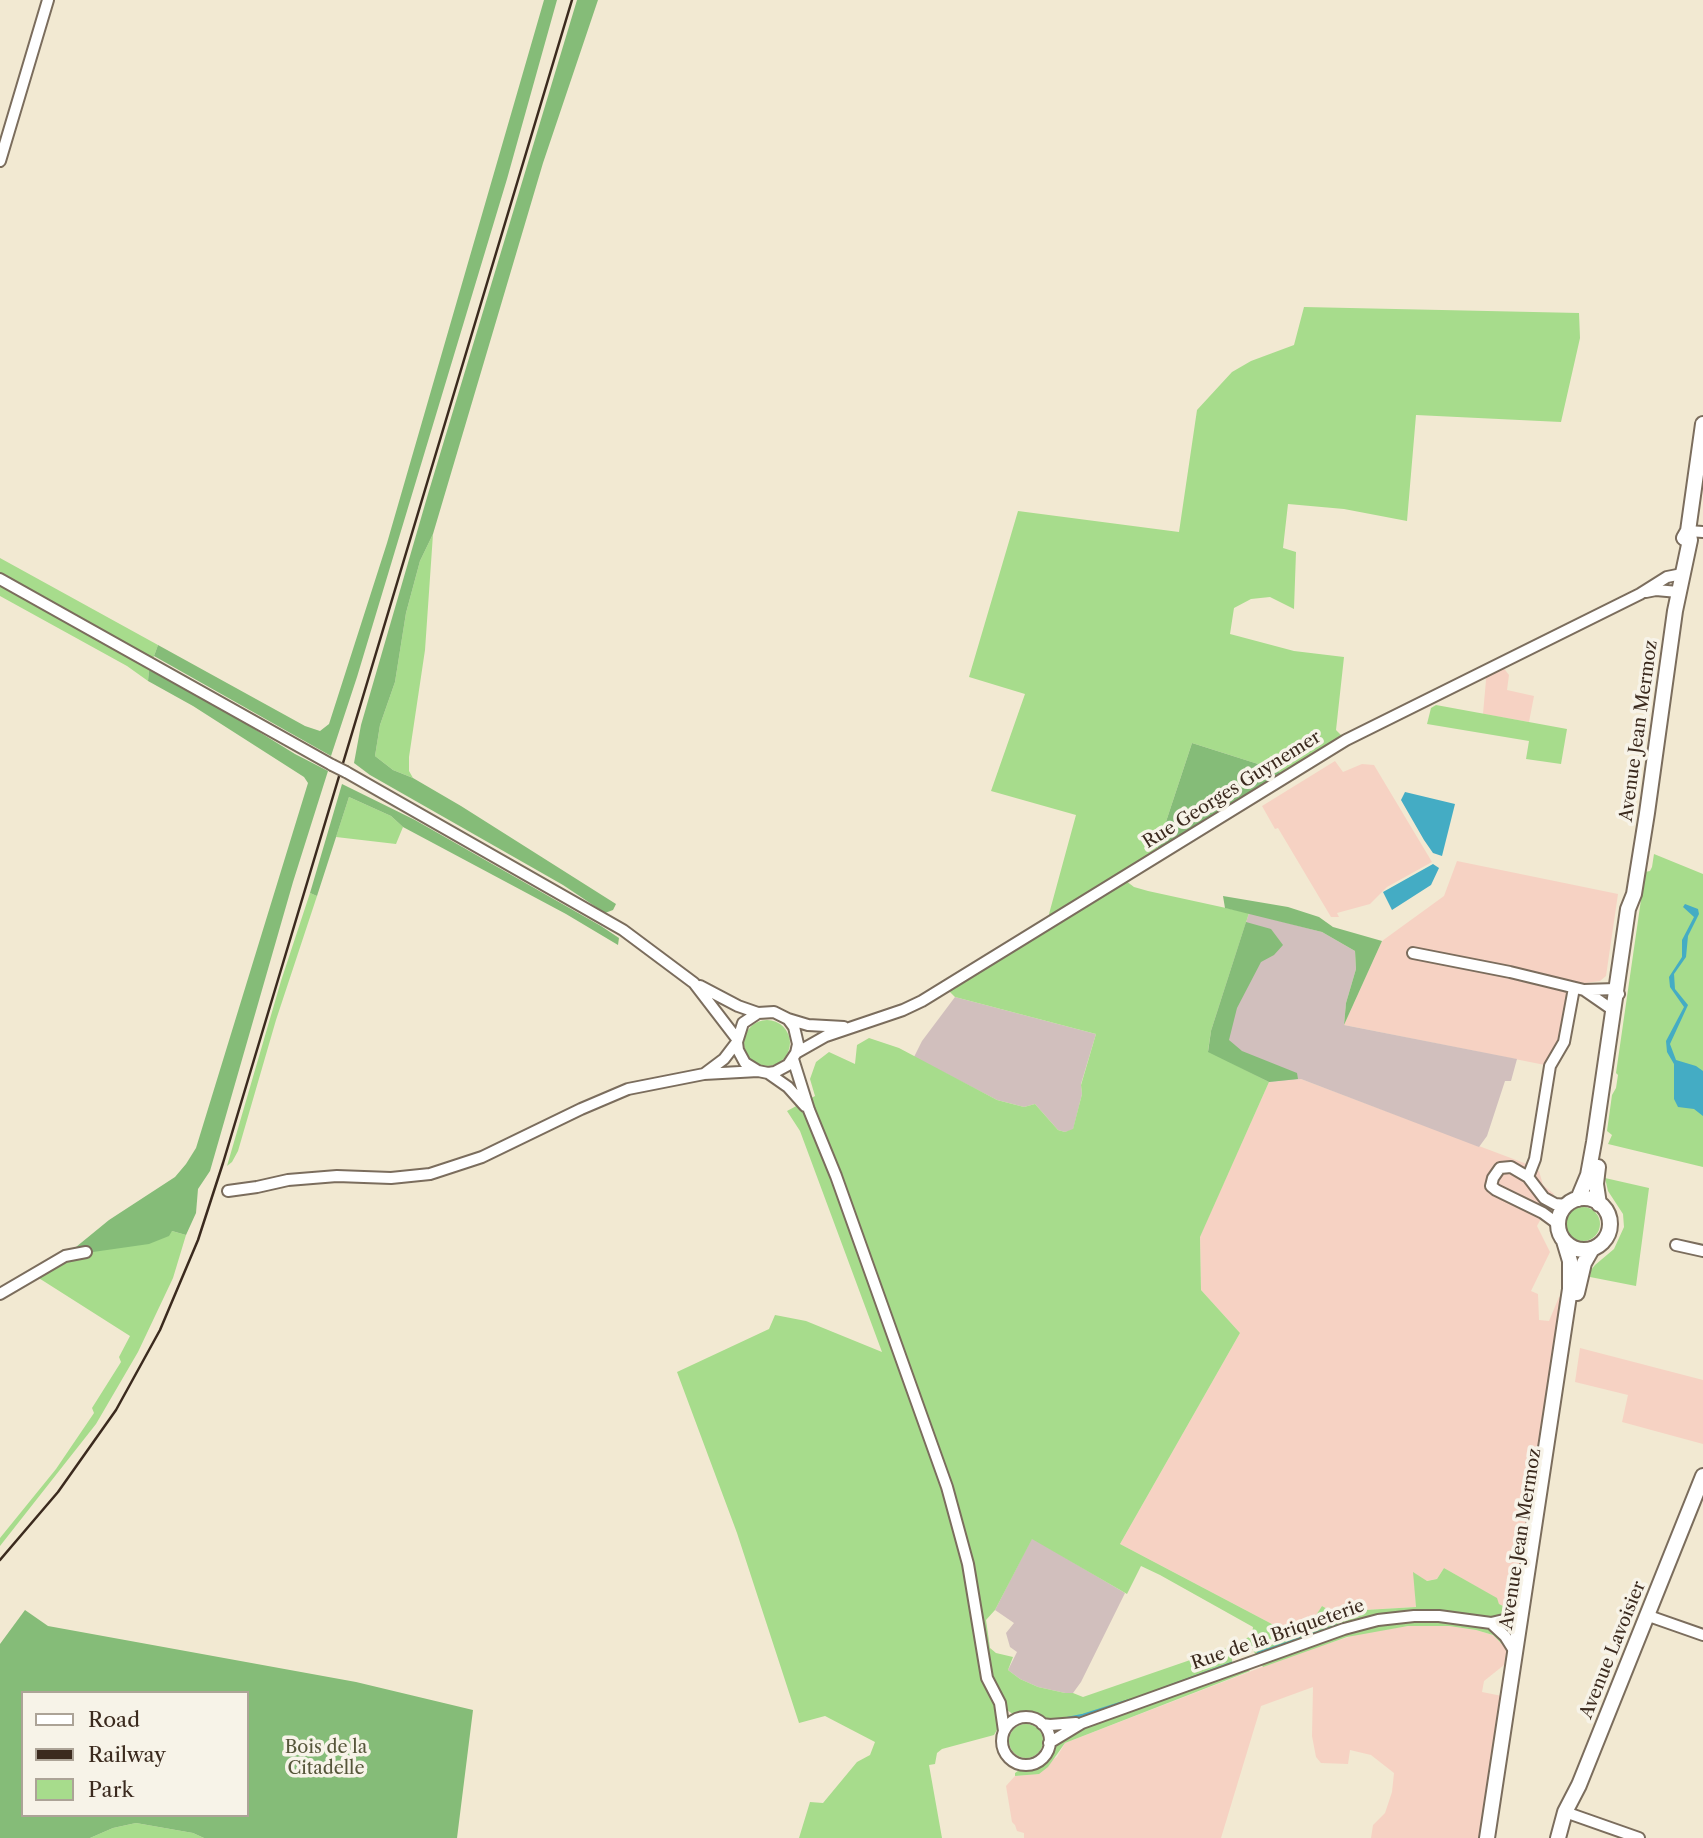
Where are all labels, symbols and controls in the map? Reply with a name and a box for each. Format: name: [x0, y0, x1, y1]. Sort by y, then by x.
street label: Avenue Jean Mermoz: [1616, 639, 1662, 823]
street label: Rue Georges Guynemer: [1139, 726, 1325, 854]
street label: Avenue Jean Mermoz: [1496, 1447, 1546, 1631]
street label: Avenue Lavoisier: [1576, 1578, 1650, 1722]
street label: Rue de la Briqueterie: [1189, 1595, 1367, 1675]
legend: [21, 1691, 248, 1817]
text: Road: [88, 1707, 140, 1732]
park label: Bois de la Citadelle: [285, 1737, 367, 1780]
text: Railway: [88, 1742, 166, 1767]
text: Park: [88, 1777, 134, 1802]

